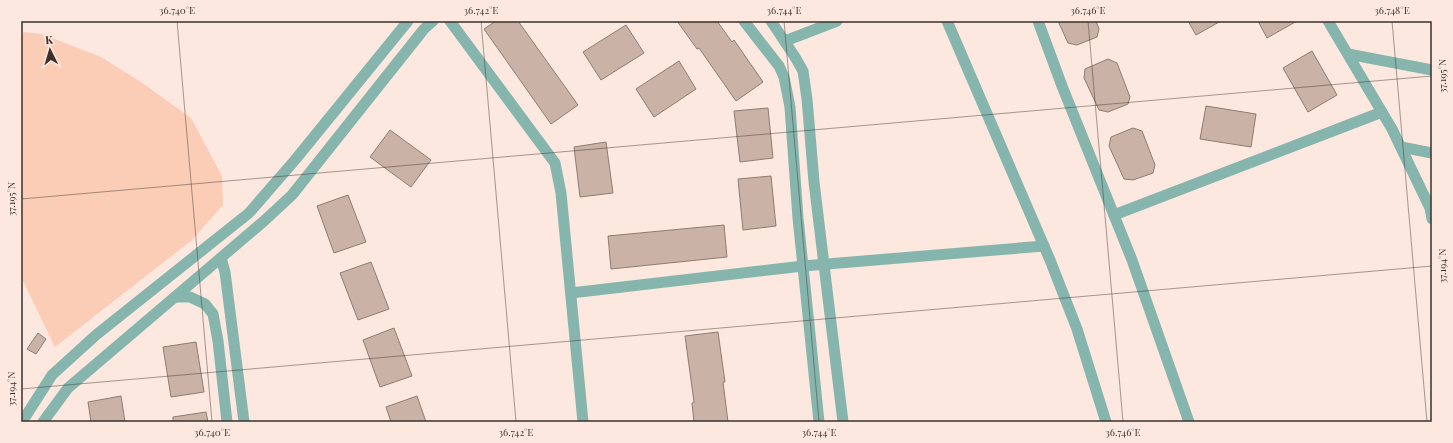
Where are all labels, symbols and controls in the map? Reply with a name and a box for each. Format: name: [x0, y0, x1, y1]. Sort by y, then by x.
text: 36.740°E: [159, 3, 195, 17]
text: 36.742°E: [464, 3, 498, 17]
text: 36.744°E: [767, 3, 801, 17]
text: 36.746°E: [1070, 3, 1106, 17]
text: 36.748°E: [1374, 3, 1410, 17]
north arrow: [30, 30, 70, 70]
text: K: [45, 32, 54, 47]
text: 37.195°N: [1435, 59, 1449, 93]
text: 37.195°N: [4, 182, 18, 216]
text: 37.194°N: [1435, 249, 1449, 283]
text: 37.194°N: [4, 372, 18, 406]
text: 36.740°E: [194, 425, 230, 439]
text: 36.742°E: [499, 425, 533, 439]
text: 36.744°E: [802, 425, 836, 439]
text: 36.746°E: [1105, 425, 1141, 439]

